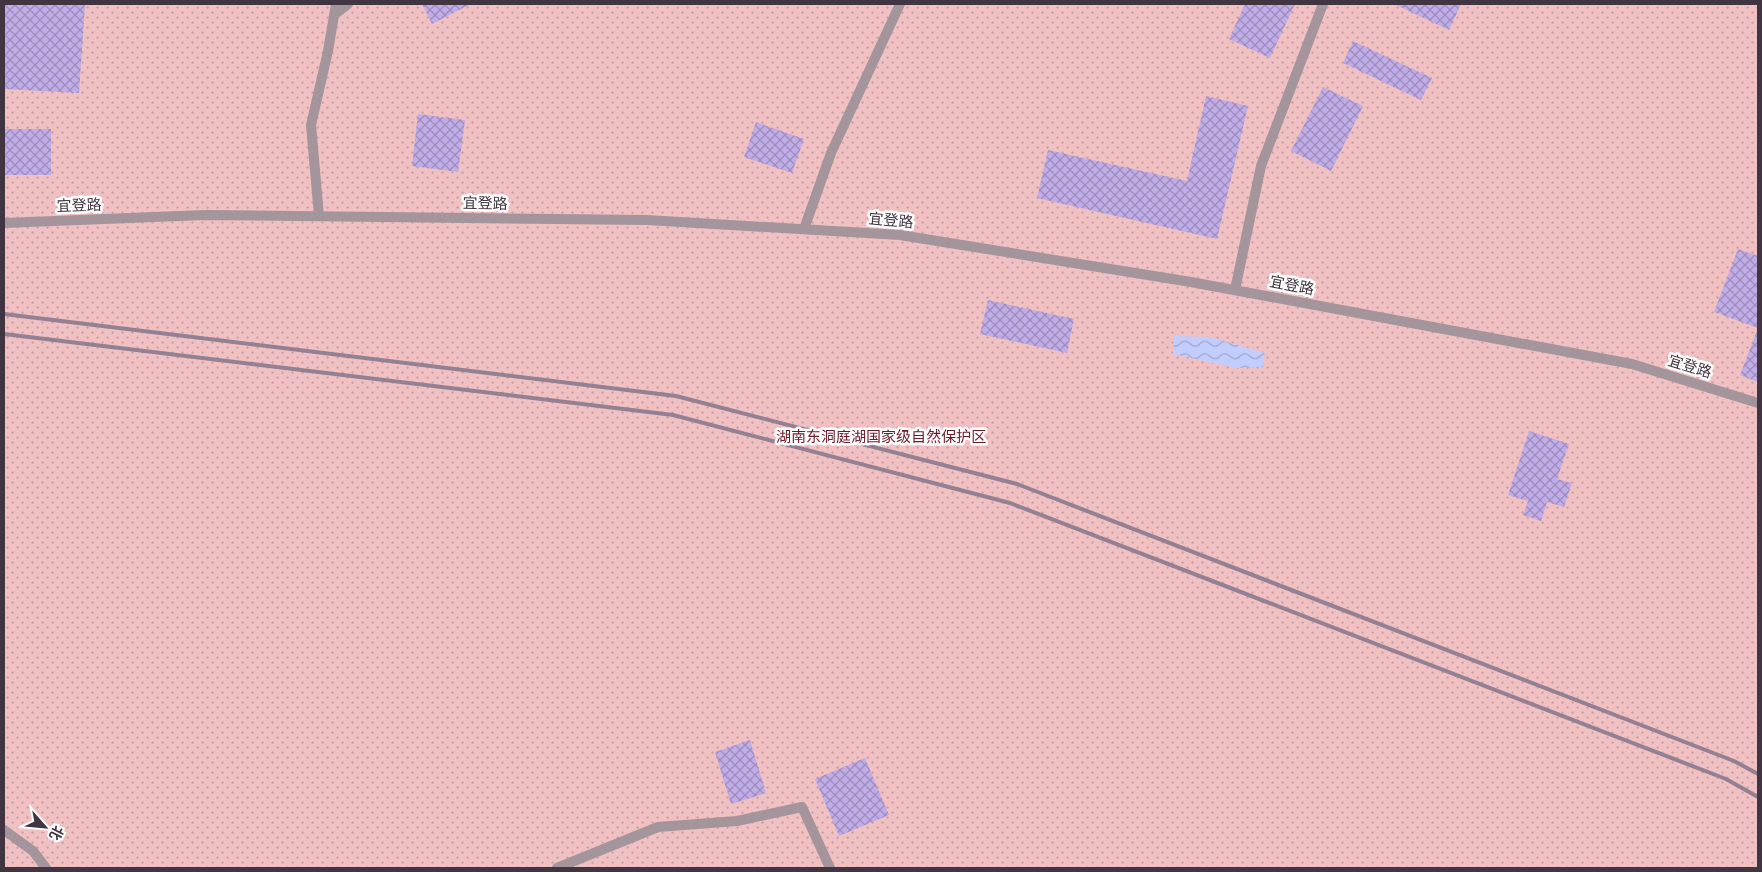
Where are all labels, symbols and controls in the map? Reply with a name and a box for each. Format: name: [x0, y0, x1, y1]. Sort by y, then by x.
street label: 宜登路: [462, 193, 508, 213]
street label: 宜登路: [56, 195, 102, 215]
street label: 宜登路: [868, 209, 914, 231]
street label: 宜登路: [1268, 271, 1316, 299]
street label: 宜登路: [1666, 350, 1714, 382]
park label: 湖南东洞庭湖国家级自然保护区: [776, 427, 986, 446]
north arrow: [20, 802, 70, 852]
text: 北: [45, 823, 68, 843]

